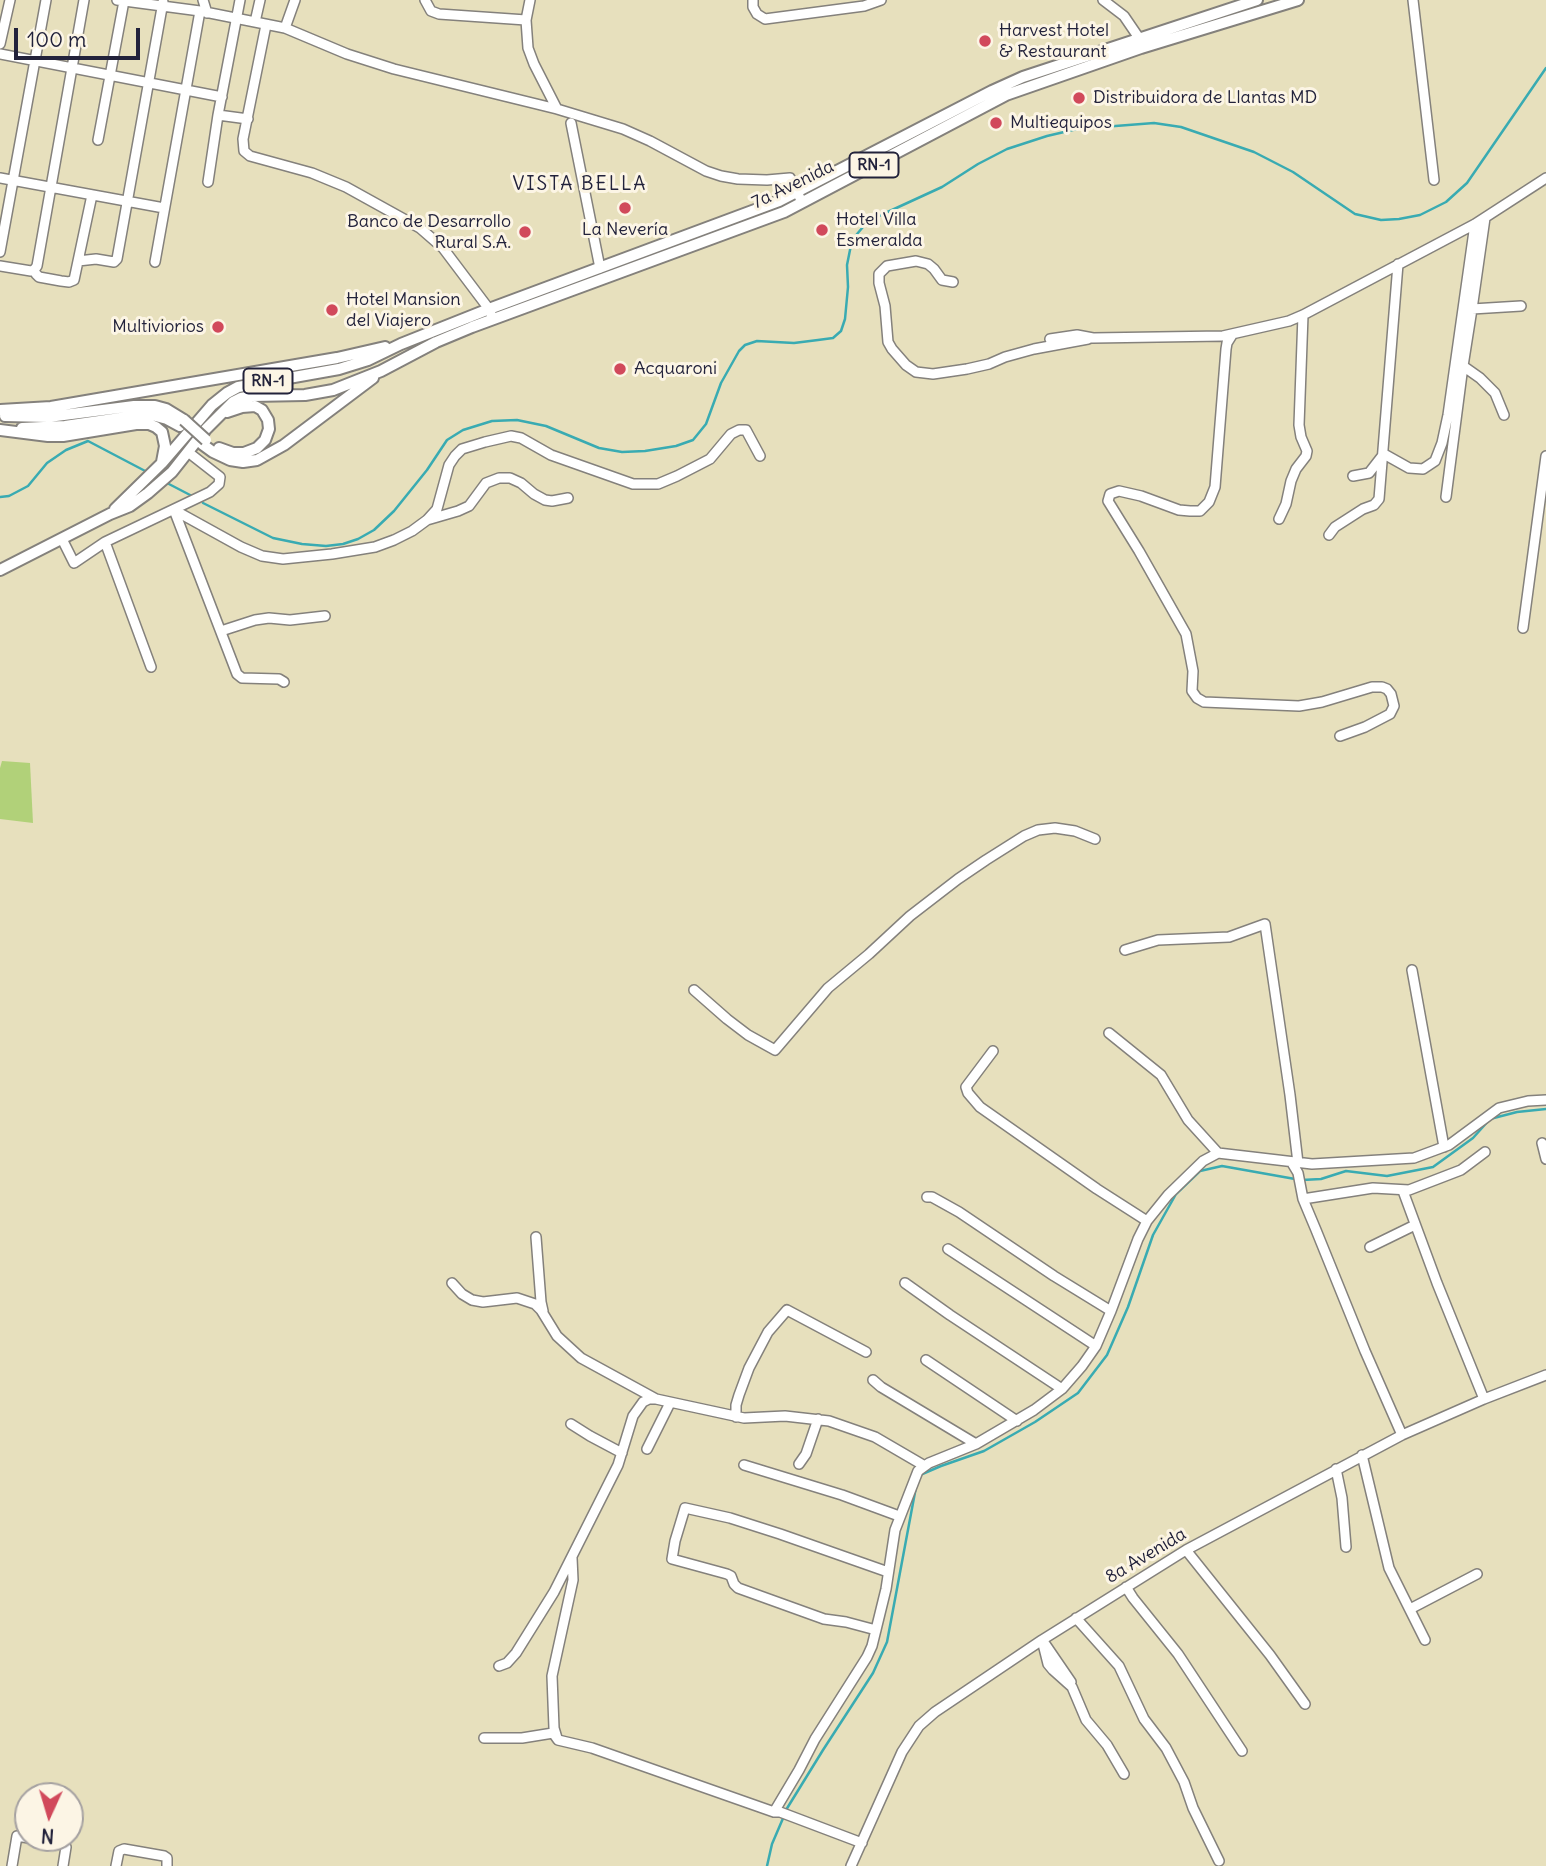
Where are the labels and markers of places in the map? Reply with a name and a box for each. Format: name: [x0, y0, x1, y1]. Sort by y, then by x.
place label: Harvest Hotel & Restaurant: [999, 20, 1109, 62]
marker: Harvest Hotel & Restaurant: [977, 33, 993, 49]
place label: Distribuidora de Llantas MD: [1093, 87, 1317, 109]
marker: Distribuidora de Llantas MD: [1071, 90, 1087, 106]
place label: Multiequipos: [1010, 112, 1112, 134]
marker: Multiequipos: [988, 115, 1004, 131]
marker: La Nevería: [617, 200, 633, 216]
place label: Hotel Villa Esmeralda: [836, 209, 923, 252]
place label: Banco de Desarrollo Rural S.A.: [347, 211, 511, 254]
place label: La Nevería: [582, 219, 668, 241]
marker: Hotel Villa Esmeralda: [814, 222, 830, 238]
marker: Banco de Desarrollo Rural S.A.: [517, 224, 533, 240]
place label: Hotel Mansion del Viajero: [346, 289, 461, 332]
marker: Hotel Mansion del Viajero: [324, 302, 340, 318]
place label: Multiviorios: [112, 316, 204, 338]
marker: Multiviorios: [210, 319, 226, 335]
place label: Acquaroni: [634, 358, 717, 380]
marker: Acquaroni: [612, 361, 628, 377]

